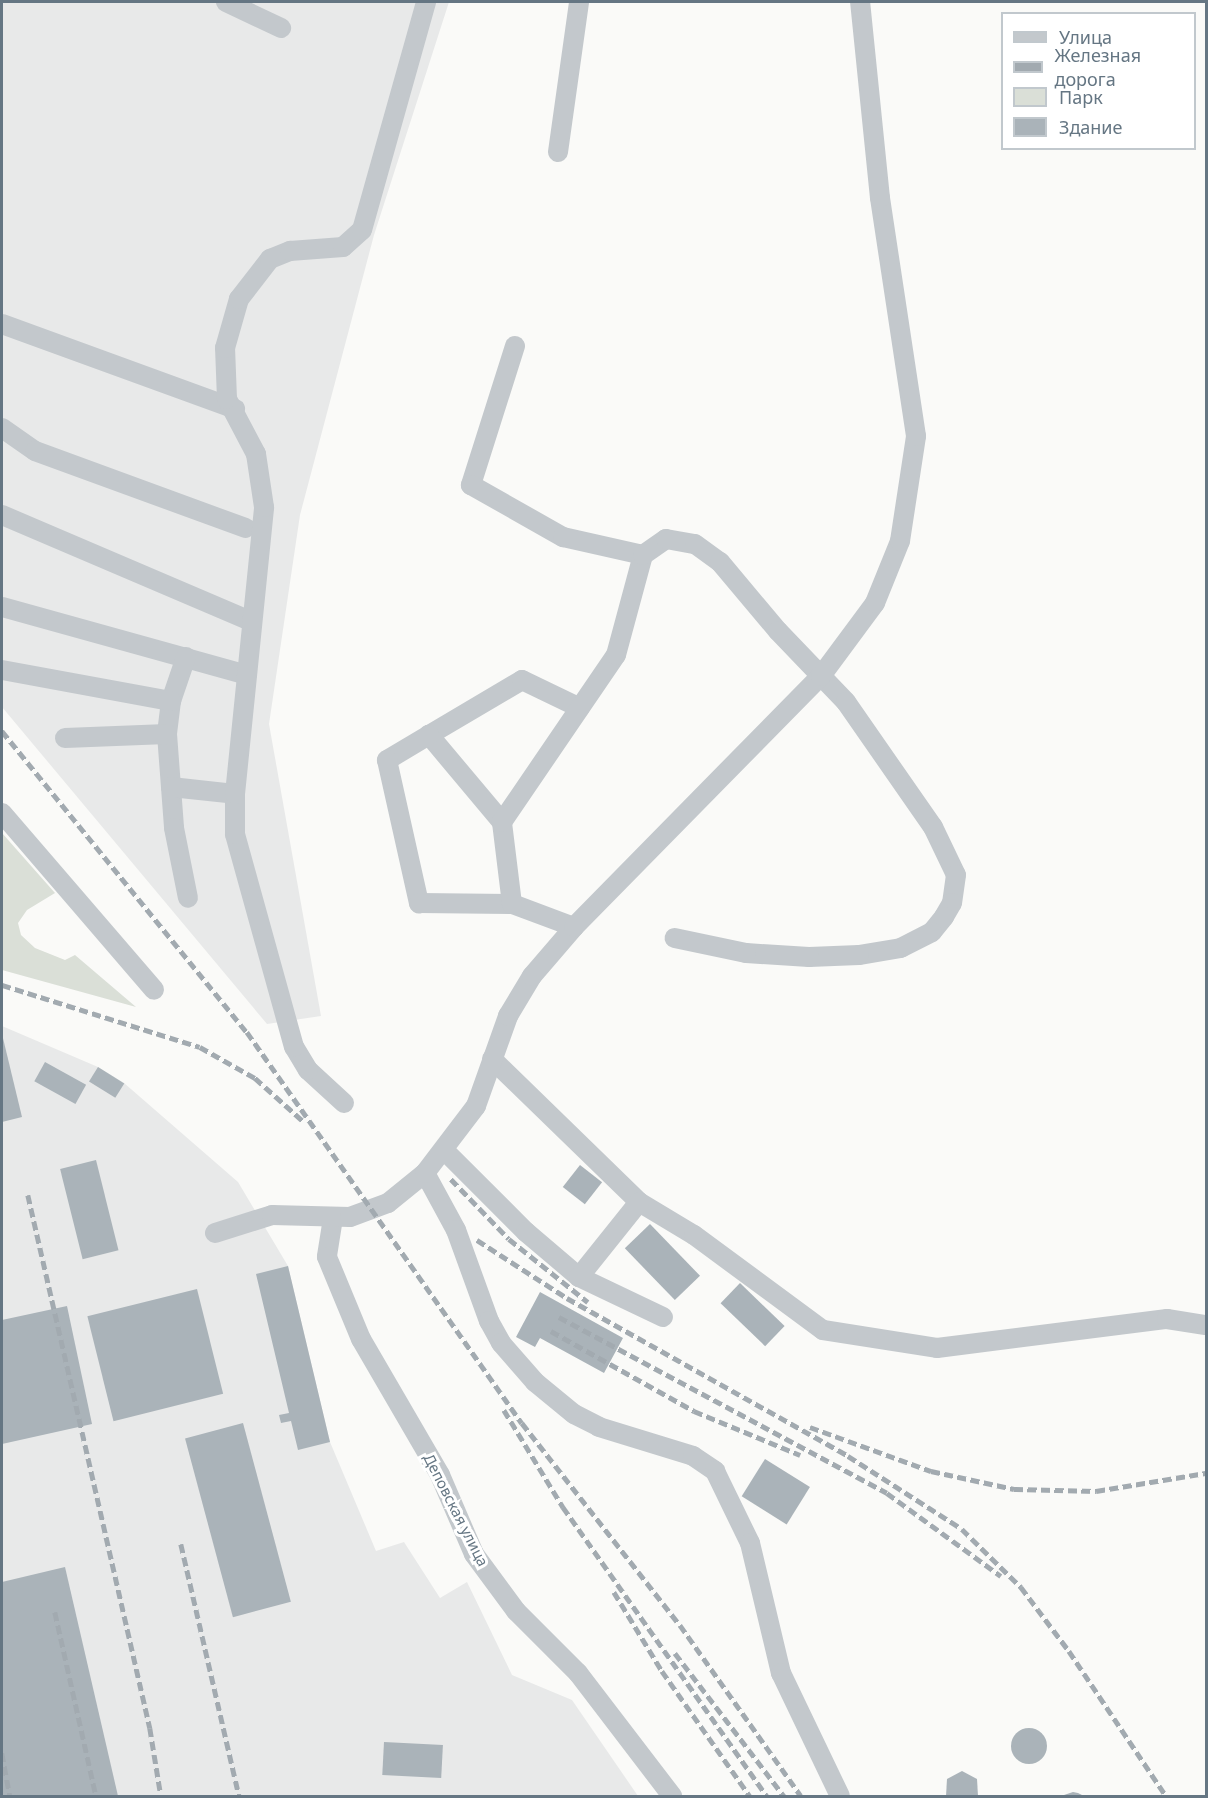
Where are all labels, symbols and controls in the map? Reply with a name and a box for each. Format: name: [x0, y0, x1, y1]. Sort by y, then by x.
legend: [1001, 12, 1196, 150]
text: Улица: [1059, 25, 1112, 49]
text: Железная дорога: [1055, 43, 1141, 91]
text: Парк: [1059, 85, 1103, 109]
text: Здание: [1059, 115, 1122, 139]
street label: Деповская улица: [420, 1451, 492, 1569]

